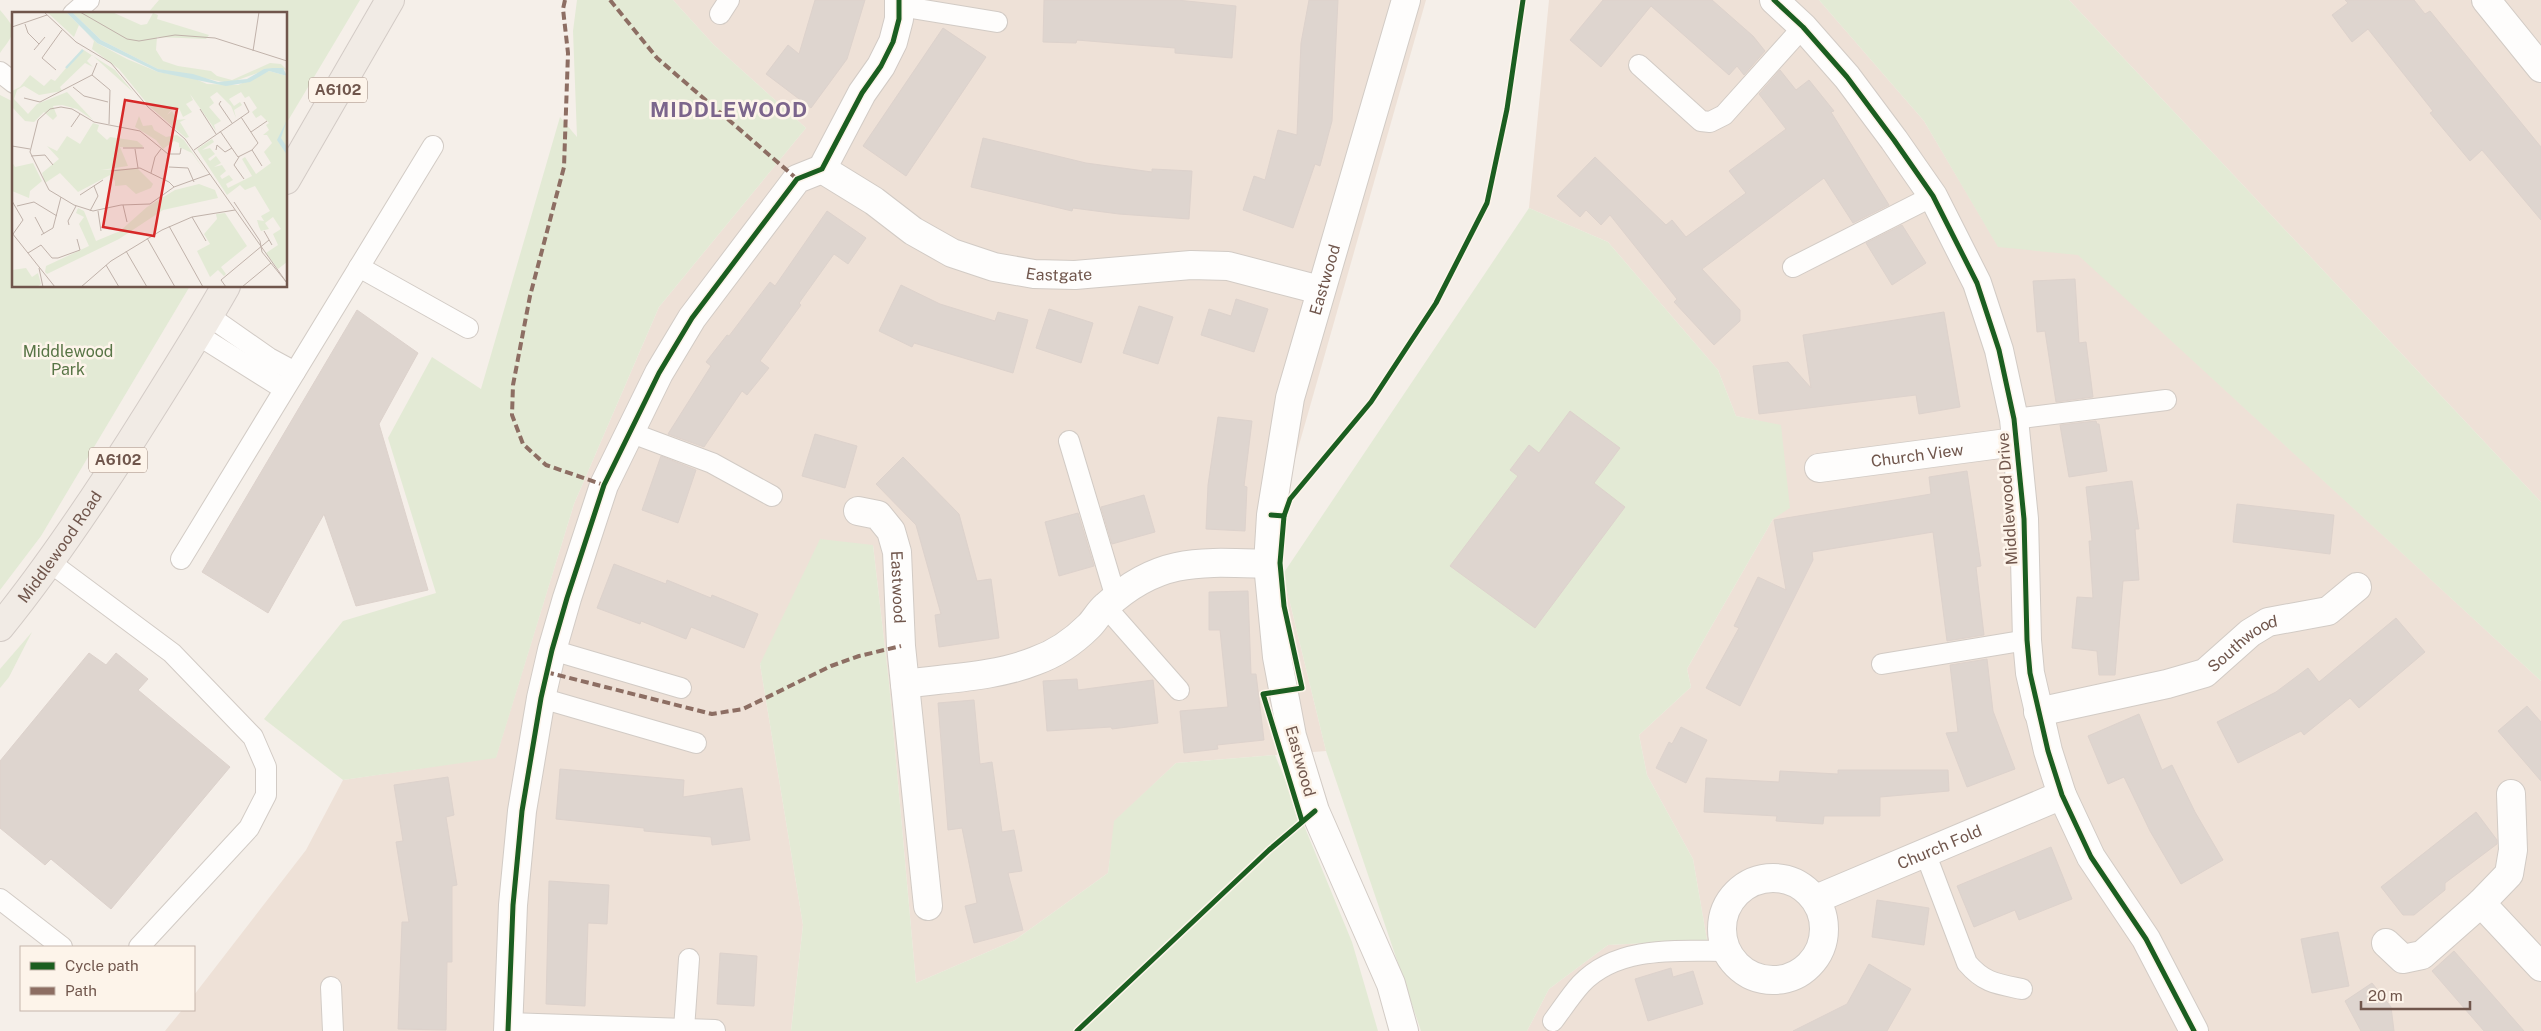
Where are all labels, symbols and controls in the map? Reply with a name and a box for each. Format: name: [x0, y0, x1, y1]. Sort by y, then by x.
inset map: [12, 12, 288, 288]
road number: A6102: [309, 78, 367, 102]
district label: MIDDLEWOOD: [650, 97, 808, 122]
street label: Eastwood: [1306, 242, 1344, 317]
street label: Eastgate: [1024, 264, 1093, 285]
park label: Middlewood Park: [23, 342, 113, 379]
street label: Middlewood Drive: [1993, 432, 2022, 566]
street label: Church View: [1870, 440, 1965, 471]
road number: A6102: [89, 448, 147, 472]
street label: Middlewood Road: [14, 487, 106, 607]
street label: Eastwood: [887, 550, 909, 624]
street label: Southwood: [2204, 611, 2279, 676]
street label: Eastwood: [1281, 724, 1320, 799]
street label: Church Fold: [1895, 821, 1985, 874]
legend: [20, 946, 195, 1011]
text: Cycle path: [65, 957, 139, 974]
scale bar: [2361, 978, 2470, 1010]
text: Path: [65, 982, 97, 999]
text: 20 m: [2368, 987, 2403, 1004]

